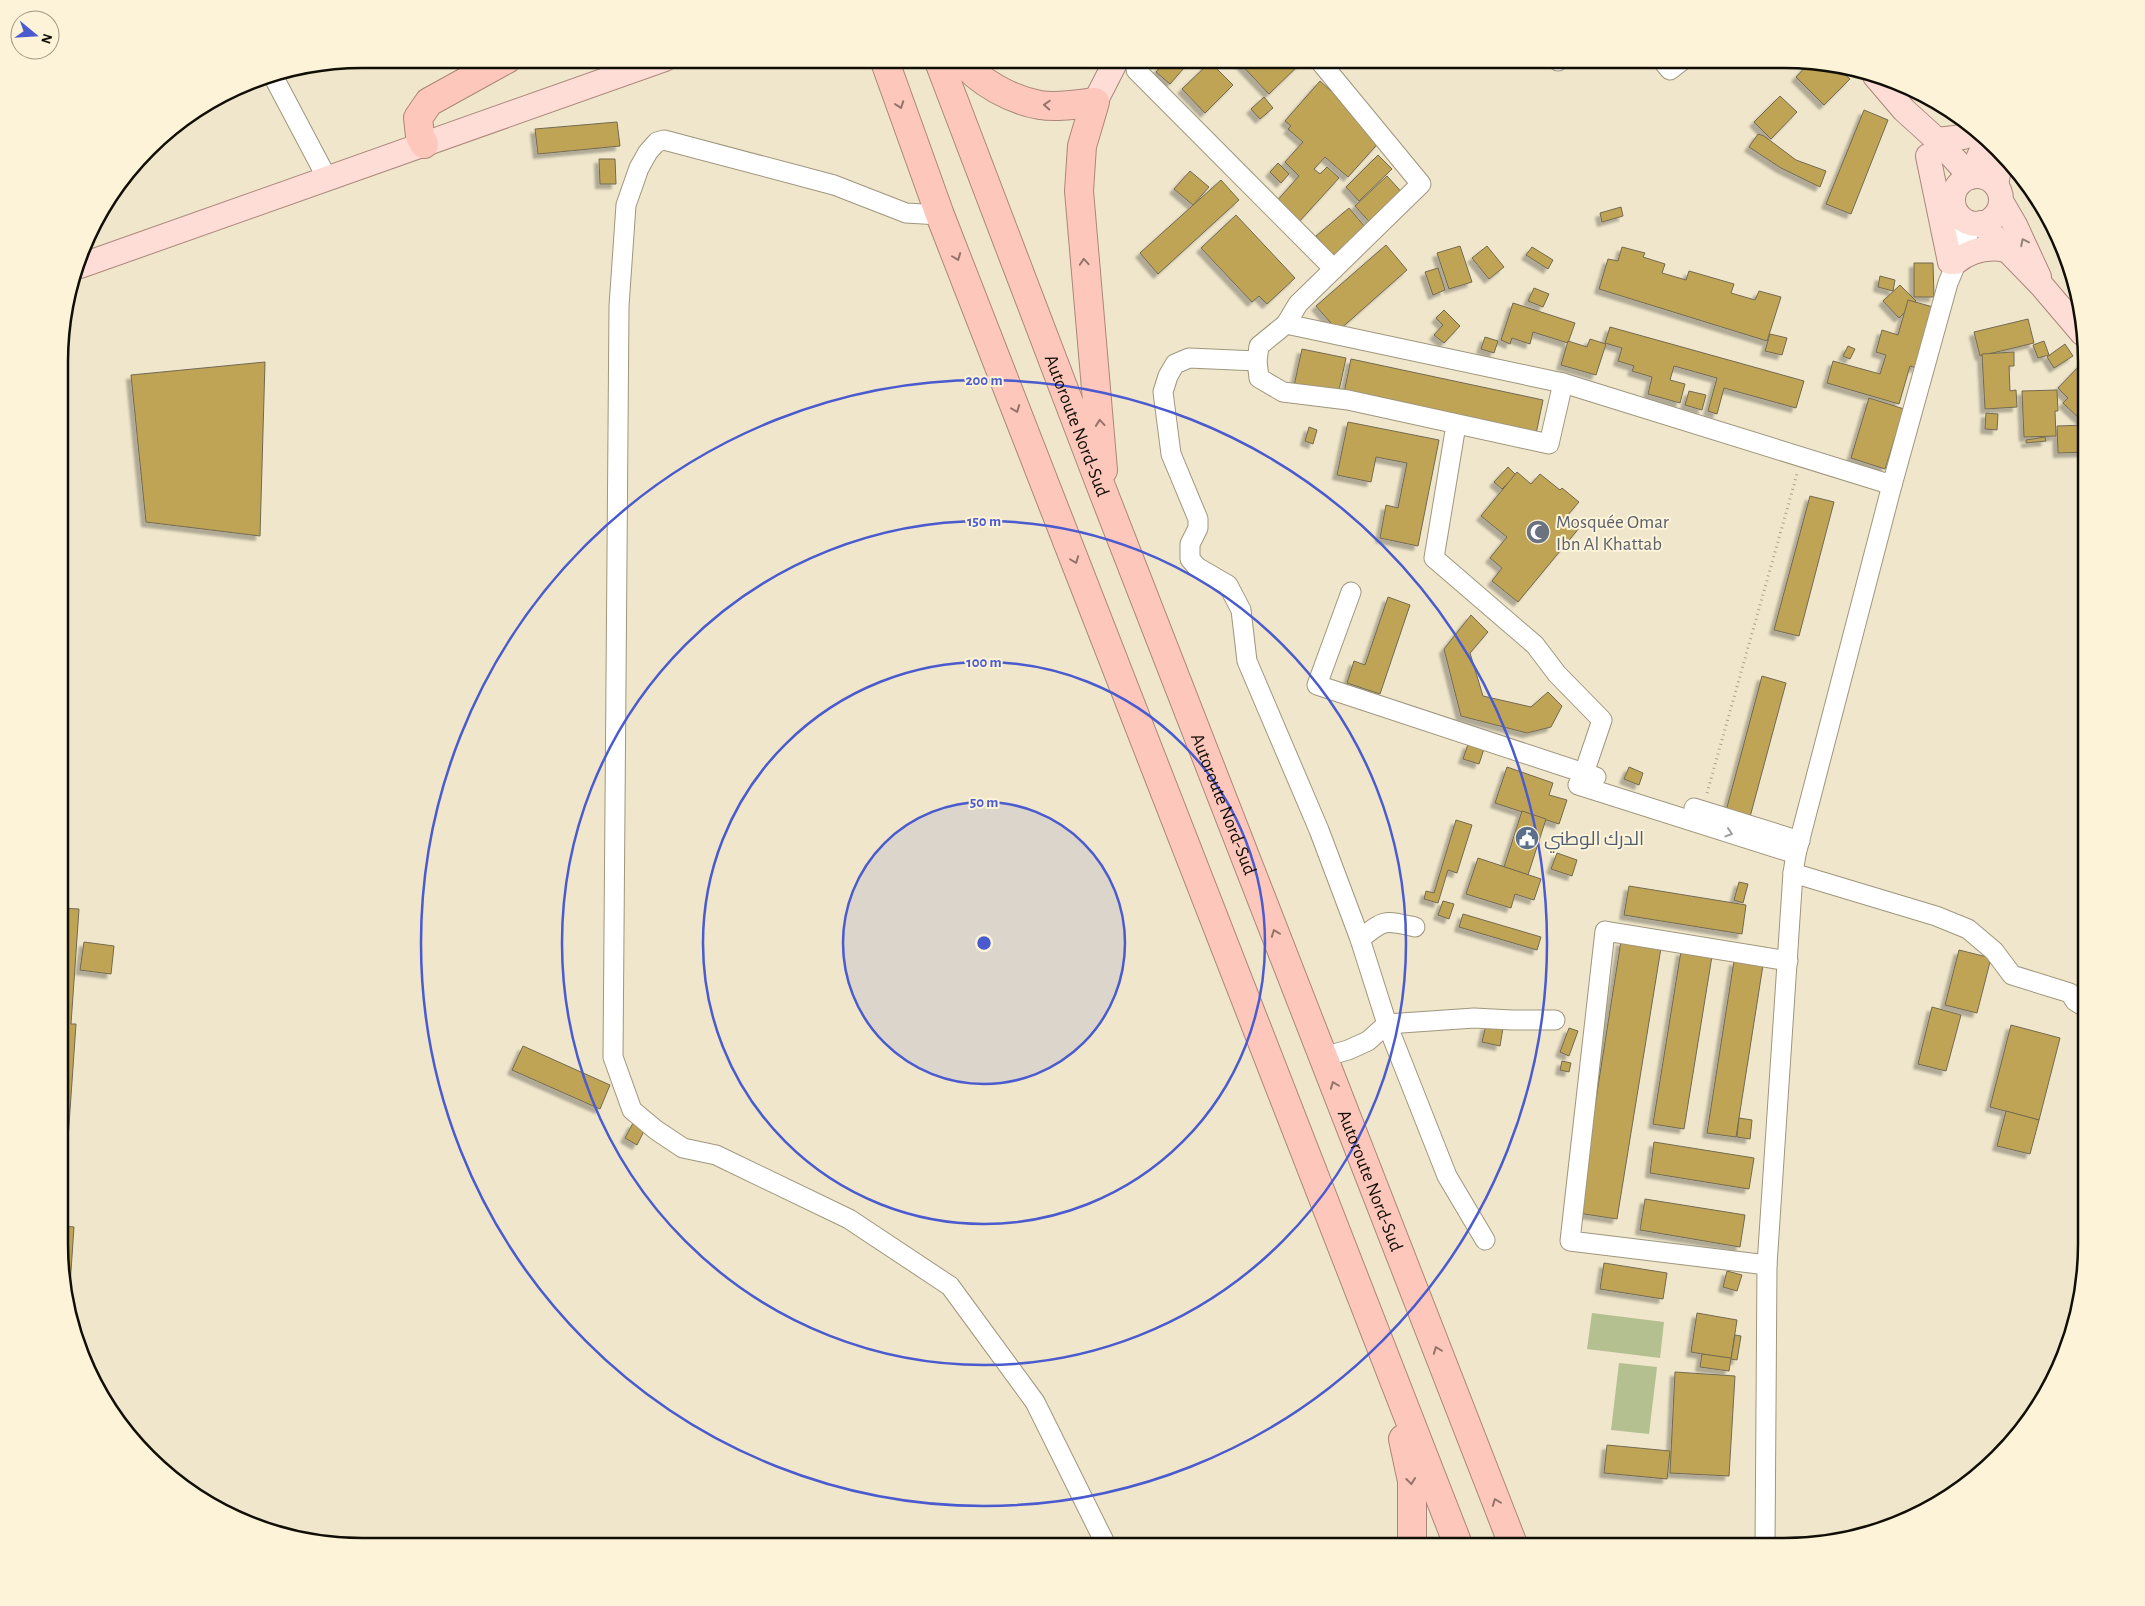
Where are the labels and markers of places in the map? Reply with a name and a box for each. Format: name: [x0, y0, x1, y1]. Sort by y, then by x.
place label: Mosquée Omar Ibn Al Khattab: [1556, 513, 1669, 554]
mosque icon: Mosquée Omar Ibn Al Khattab: [1525, 519, 1551, 545]
public building icon: الدرك الوطني: [1514, 825, 1540, 851]
place label: الدرك الوطني: [1544, 830, 1644, 853]
centre of rings: [975, 934, 993, 952]

